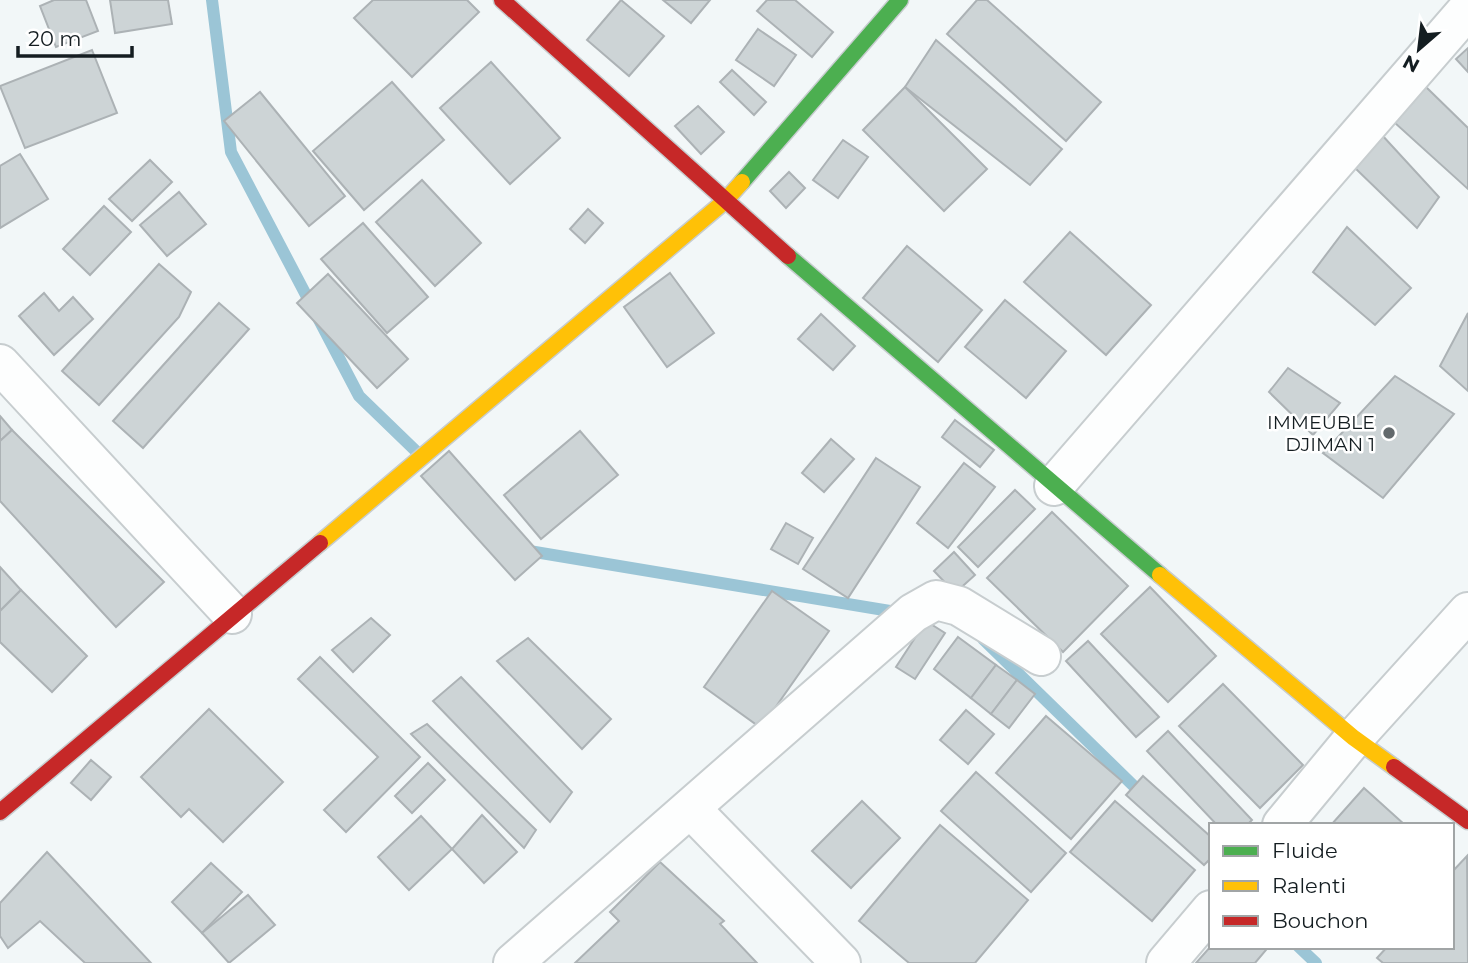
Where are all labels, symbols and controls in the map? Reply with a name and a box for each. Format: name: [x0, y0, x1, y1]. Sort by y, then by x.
scale bar: [18, 14, 131, 58]
north arrow: [1384, 14, 1454, 84]
text: 20 m: [28, 26, 82, 51]
text: N: [1399, 50, 1423, 77]
place label: IMMEUBLE DJIMAN 1: [1267, 411, 1375, 456]
marker: IMMEUBLE DJIMAN 1: [1381, 425, 1397, 441]
legend: [1209, 823, 1454, 949]
text: Fluide: [1272, 838, 1338, 863]
text: Ralenti: [1272, 873, 1346, 898]
text: Bouchon: [1272, 908, 1368, 933]

